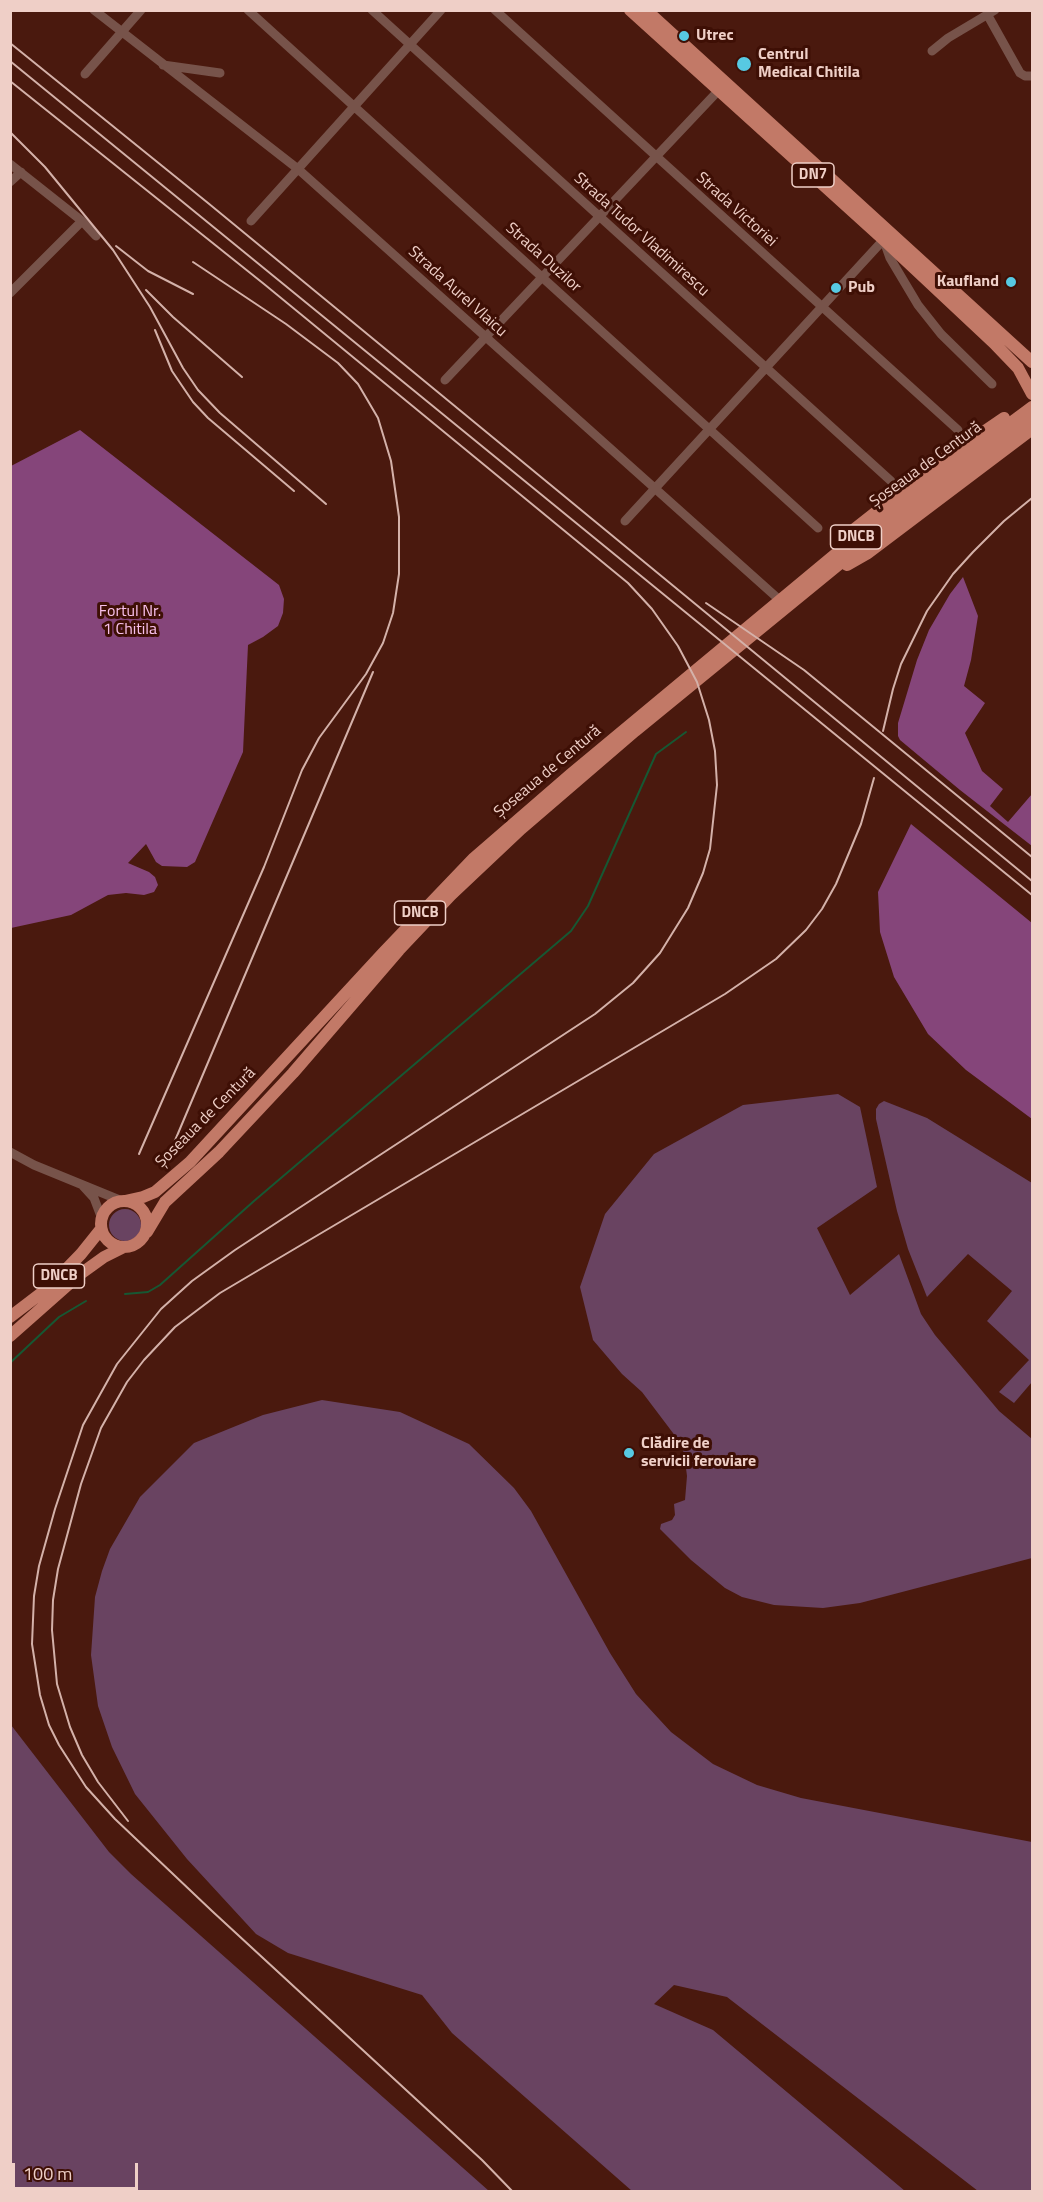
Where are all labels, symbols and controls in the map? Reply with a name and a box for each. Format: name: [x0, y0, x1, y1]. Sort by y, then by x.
place label: Utrec: [696, 26, 734, 46]
marker: Utrec: [677, 29, 691, 43]
place label: Centrul Medical Chitila: [758, 45, 860, 83]
marker: Centrul Medical Chitila: [735, 55, 753, 73]
road number: DN7: [792, 163, 834, 187]
street label: Strada Tudor Vladimirescu: [569, 169, 713, 301]
street label: Strada Victoriei: [692, 169, 780, 251]
street label: Strada Duzilor: [501, 219, 585, 297]
street label: Strada Aurel Vlaicu: [404, 243, 510, 341]
place label: Kaufland: [937, 272, 999, 292]
marker: Kaufland: [1004, 275, 1018, 289]
place label: Pub: [848, 278, 875, 298]
marker: Pub: [829, 281, 843, 295]
street label: Șoseaua de Centură: [866, 418, 986, 512]
road number: DNCB: [830, 525, 882, 549]
park label: Fortul Nr. 1 Chitila: [99, 602, 161, 640]
street label: Șoseaua de Centură: [491, 722, 605, 822]
road number: DNCB: [394, 901, 446, 925]
street label: Șoseaua de Centură: [152, 1064, 260, 1172]
road number: DNCB: [34, 1264, 84, 1288]
place label: Clădire de servicii feroviare: [641, 1434, 756, 1472]
marker: Clădire de servicii feroviare: [622, 1446, 636, 1460]
scale bar: [15, 2151, 141, 2189]
text: 100 m: [23, 2160, 72, 2187]

